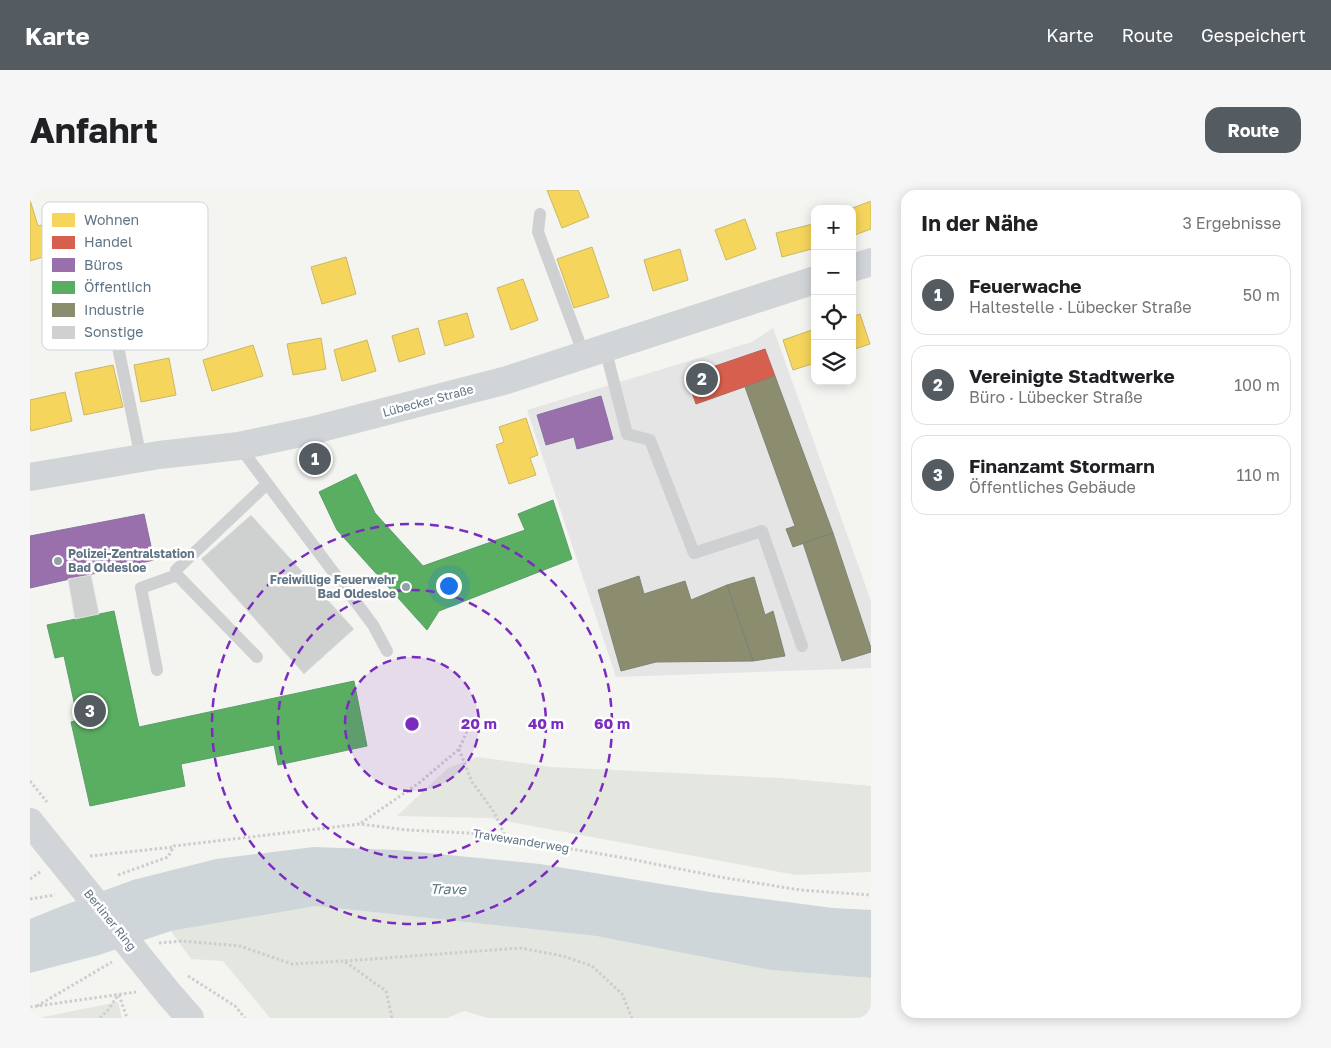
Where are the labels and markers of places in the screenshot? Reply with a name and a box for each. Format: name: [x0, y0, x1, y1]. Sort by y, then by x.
pin: 2: [686, 360, 718, 398]
pin: 1: [299, 440, 331, 478]
place label: Polizei-Zentralstation Bad Oldesloe: [68, 546, 194, 575]
marker: Polizei-Zentralstation Bad Oldesloe: [52, 555, 64, 567]
place label: Freiwillige Feuerwehr Bad Oldesloe: [270, 572, 396, 601]
marker: Freiwillige Feuerwehr Bad Oldesloe: [400, 581, 412, 593]
pin: 3: [74, 692, 106, 730]
centre of rings: [403, 715, 421, 733]

